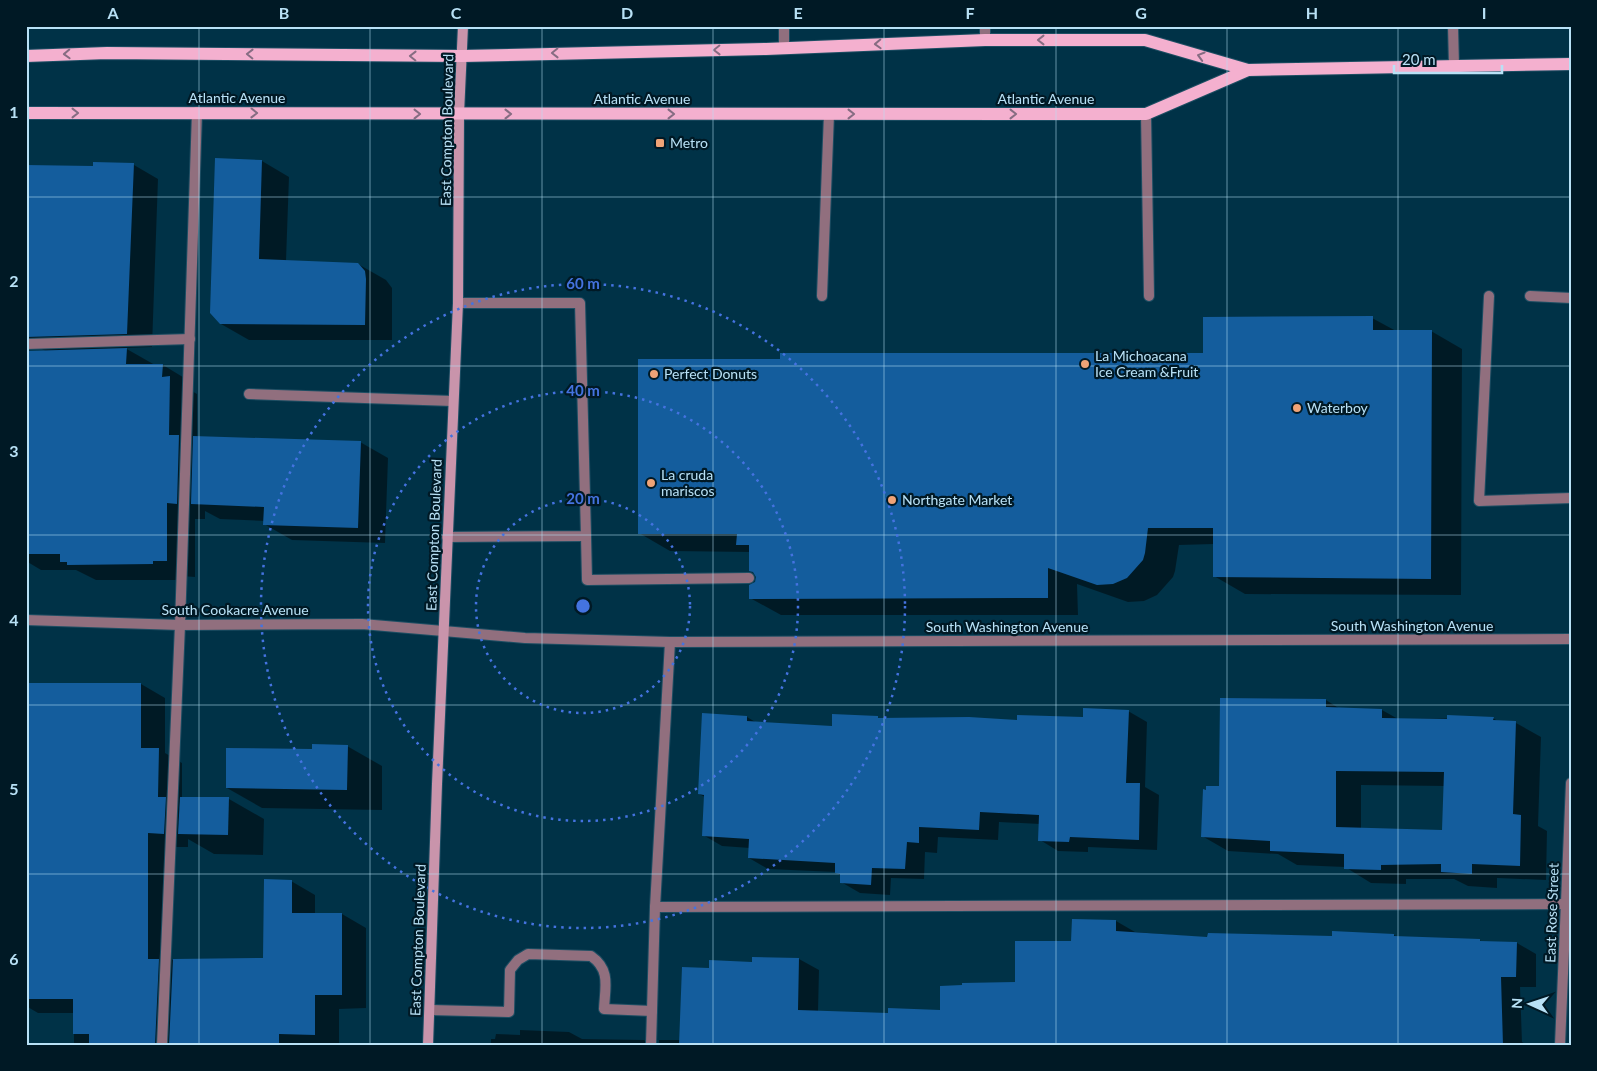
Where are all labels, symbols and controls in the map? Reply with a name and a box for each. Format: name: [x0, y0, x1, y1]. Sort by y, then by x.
text: A: [106, 3, 119, 22]
text: B: [279, 3, 289, 22]
text: C: [451, 3, 462, 22]
text: D: [621, 3, 633, 22]
text: E: [793, 3, 803, 22]
text: F: [965, 3, 975, 22]
text: G: [1135, 3, 1147, 22]
text: H: [1306, 3, 1318, 22]
text: I: [1482, 3, 1486, 22]
one-way arrow: [1036, 35, 1044, 45]
one-way arrow: [874, 39, 882, 50]
scale bar: [1394, 42, 1502, 74]
one-way arrow: [713, 45, 720, 55]
one-way arrow: [551, 48, 558, 58]
one-way arrow: [62, 49, 70, 59]
one-way arrow: [246, 49, 254, 59]
text: 20 m: [1402, 50, 1436, 68]
one-way arrow: [409, 51, 416, 61]
one-way arrow: [1197, 51, 1205, 61]
street label: East Compton Boulevard: [437, 54, 456, 206]
street label: Atlantic Avenue: [189, 89, 285, 106]
street label: Atlantic Avenue: [594, 90, 690, 107]
street label: Atlantic Avenue: [998, 90, 1094, 107]
text: 1: [9, 102, 19, 121]
one-way arrow: [251, 107, 259, 118]
one-way arrow: [72, 108, 79, 118]
one-way arrow: [414, 109, 421, 119]
one-way arrow: [504, 109, 512, 119]
one-way arrow: [667, 109, 675, 119]
one-way arrow: [847, 109, 855, 119]
one-way arrow: [1010, 109, 1017, 119]
place label: Metro: [670, 134, 708, 151]
marker: Metro: [654, 137, 666, 149]
text: 2: [9, 271, 19, 290]
text: 60 m: [566, 274, 600, 292]
place label: La Michoacana Ice Cream &Fruit: [1095, 347, 1198, 380]
marker: La Michoacana Ice Cream &Fruit: [1079, 358, 1091, 370]
place label: Perfect Donuts: [664, 365, 757, 382]
marker: Perfect Donuts: [648, 368, 660, 380]
text: 40 m: [566, 381, 600, 399]
place label: Waterboy: [1307, 399, 1369, 416]
marker: Waterboy: [1291, 402, 1303, 414]
text: 3: [9, 441, 19, 460]
street label: East Compton Boulevard: [422, 459, 445, 611]
place label: La cruda mariscos: [661, 466, 715, 499]
marker: La cruda mariscos: [645, 477, 657, 489]
text: 20 m: [566, 489, 600, 507]
place label: Northgate Market: [902, 491, 1012, 508]
marker: Northgate Market: [886, 494, 898, 506]
centre of rings: [574, 597, 592, 615]
street label: South Cookacre Avenue: [161, 601, 309, 618]
text: 4: [9, 610, 19, 629]
street label: South Washington Avenue: [1331, 617, 1493, 634]
street label: South Washington Avenue: [926, 618, 1088, 635]
text: 5: [9, 779, 19, 798]
street label: East Rose Street: [1541, 863, 1562, 963]
street label: East Compton Boulevard: [406, 864, 429, 1016]
text: 6: [9, 949, 19, 968]
north arrow: [1504, 978, 1554, 1028]
text: N: [1508, 997, 1525, 1009]

